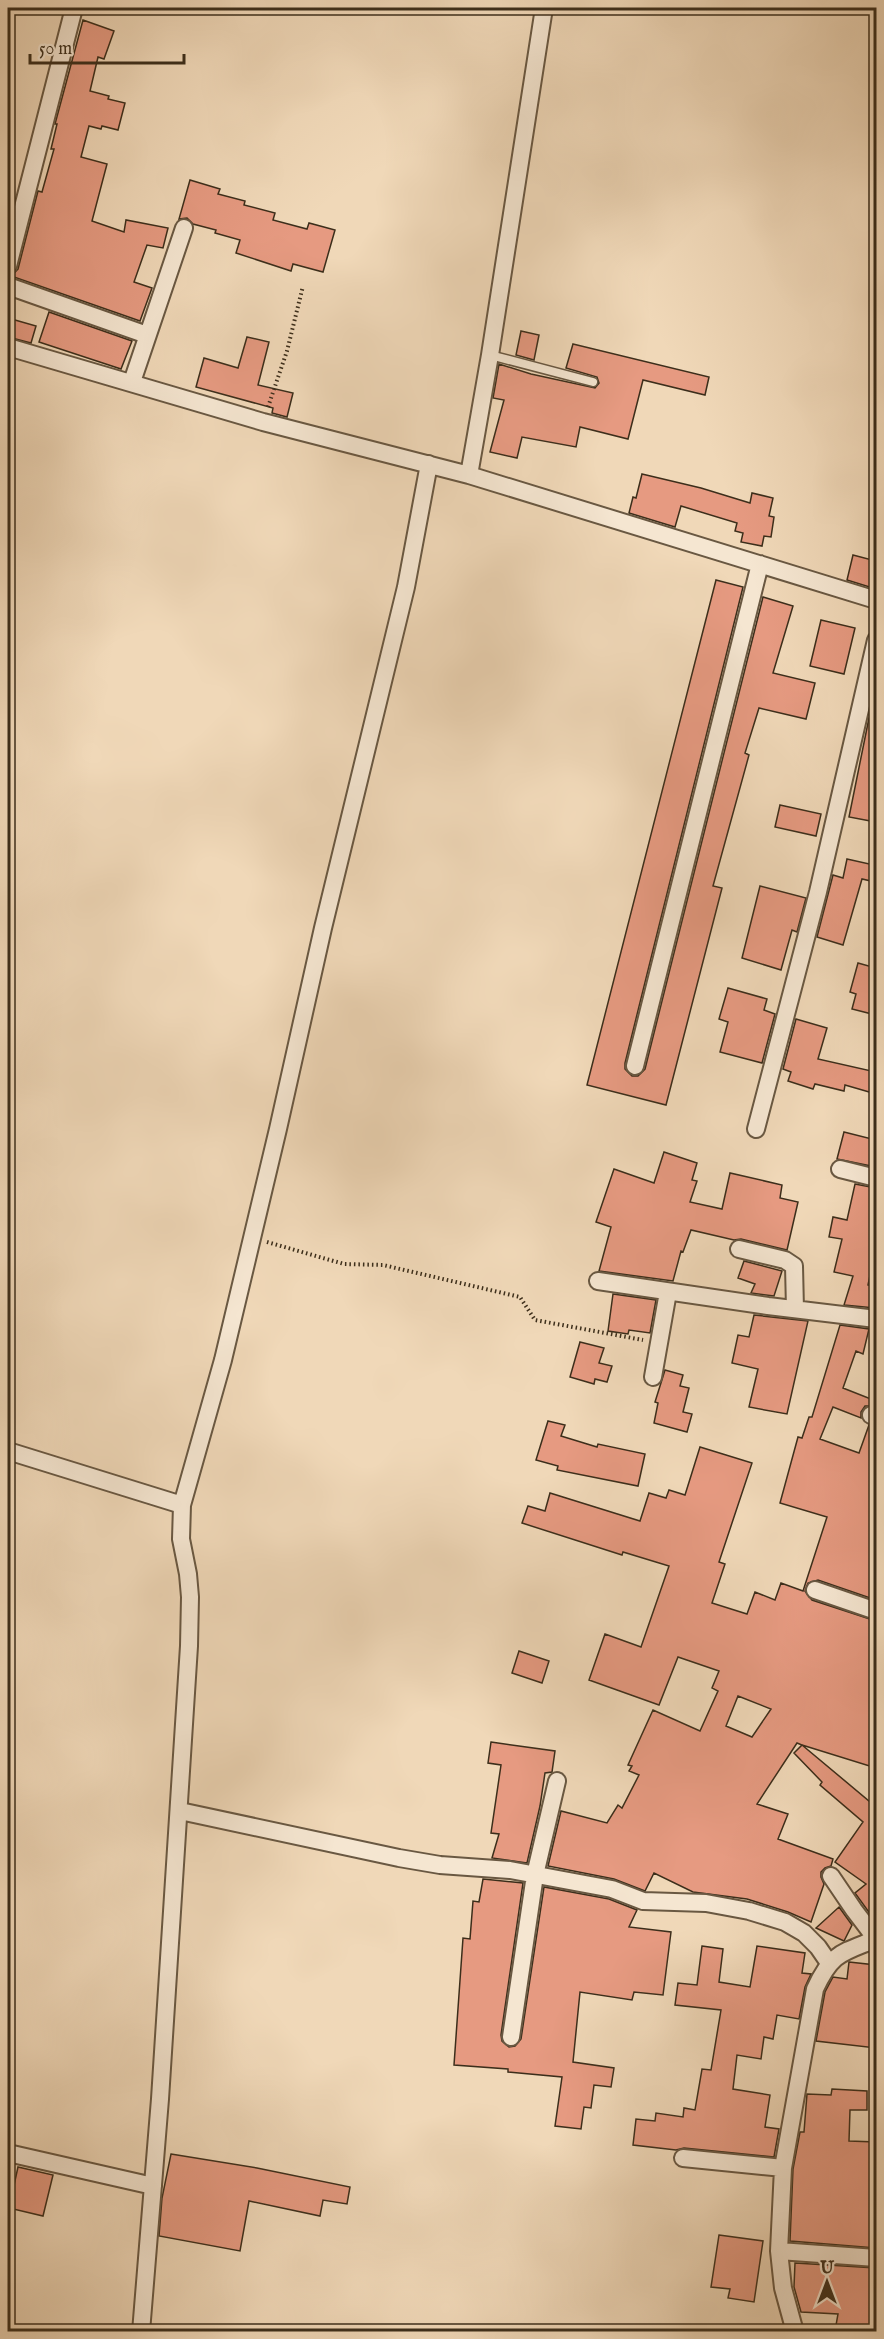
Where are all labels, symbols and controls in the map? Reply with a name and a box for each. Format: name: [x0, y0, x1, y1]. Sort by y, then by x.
scale bar: [30, 27, 184, 65]
text: 50 m: [39, 38, 72, 61]
north arrow: [797, 2252, 857, 2312]
text: U: [819, 2259, 834, 2279]

